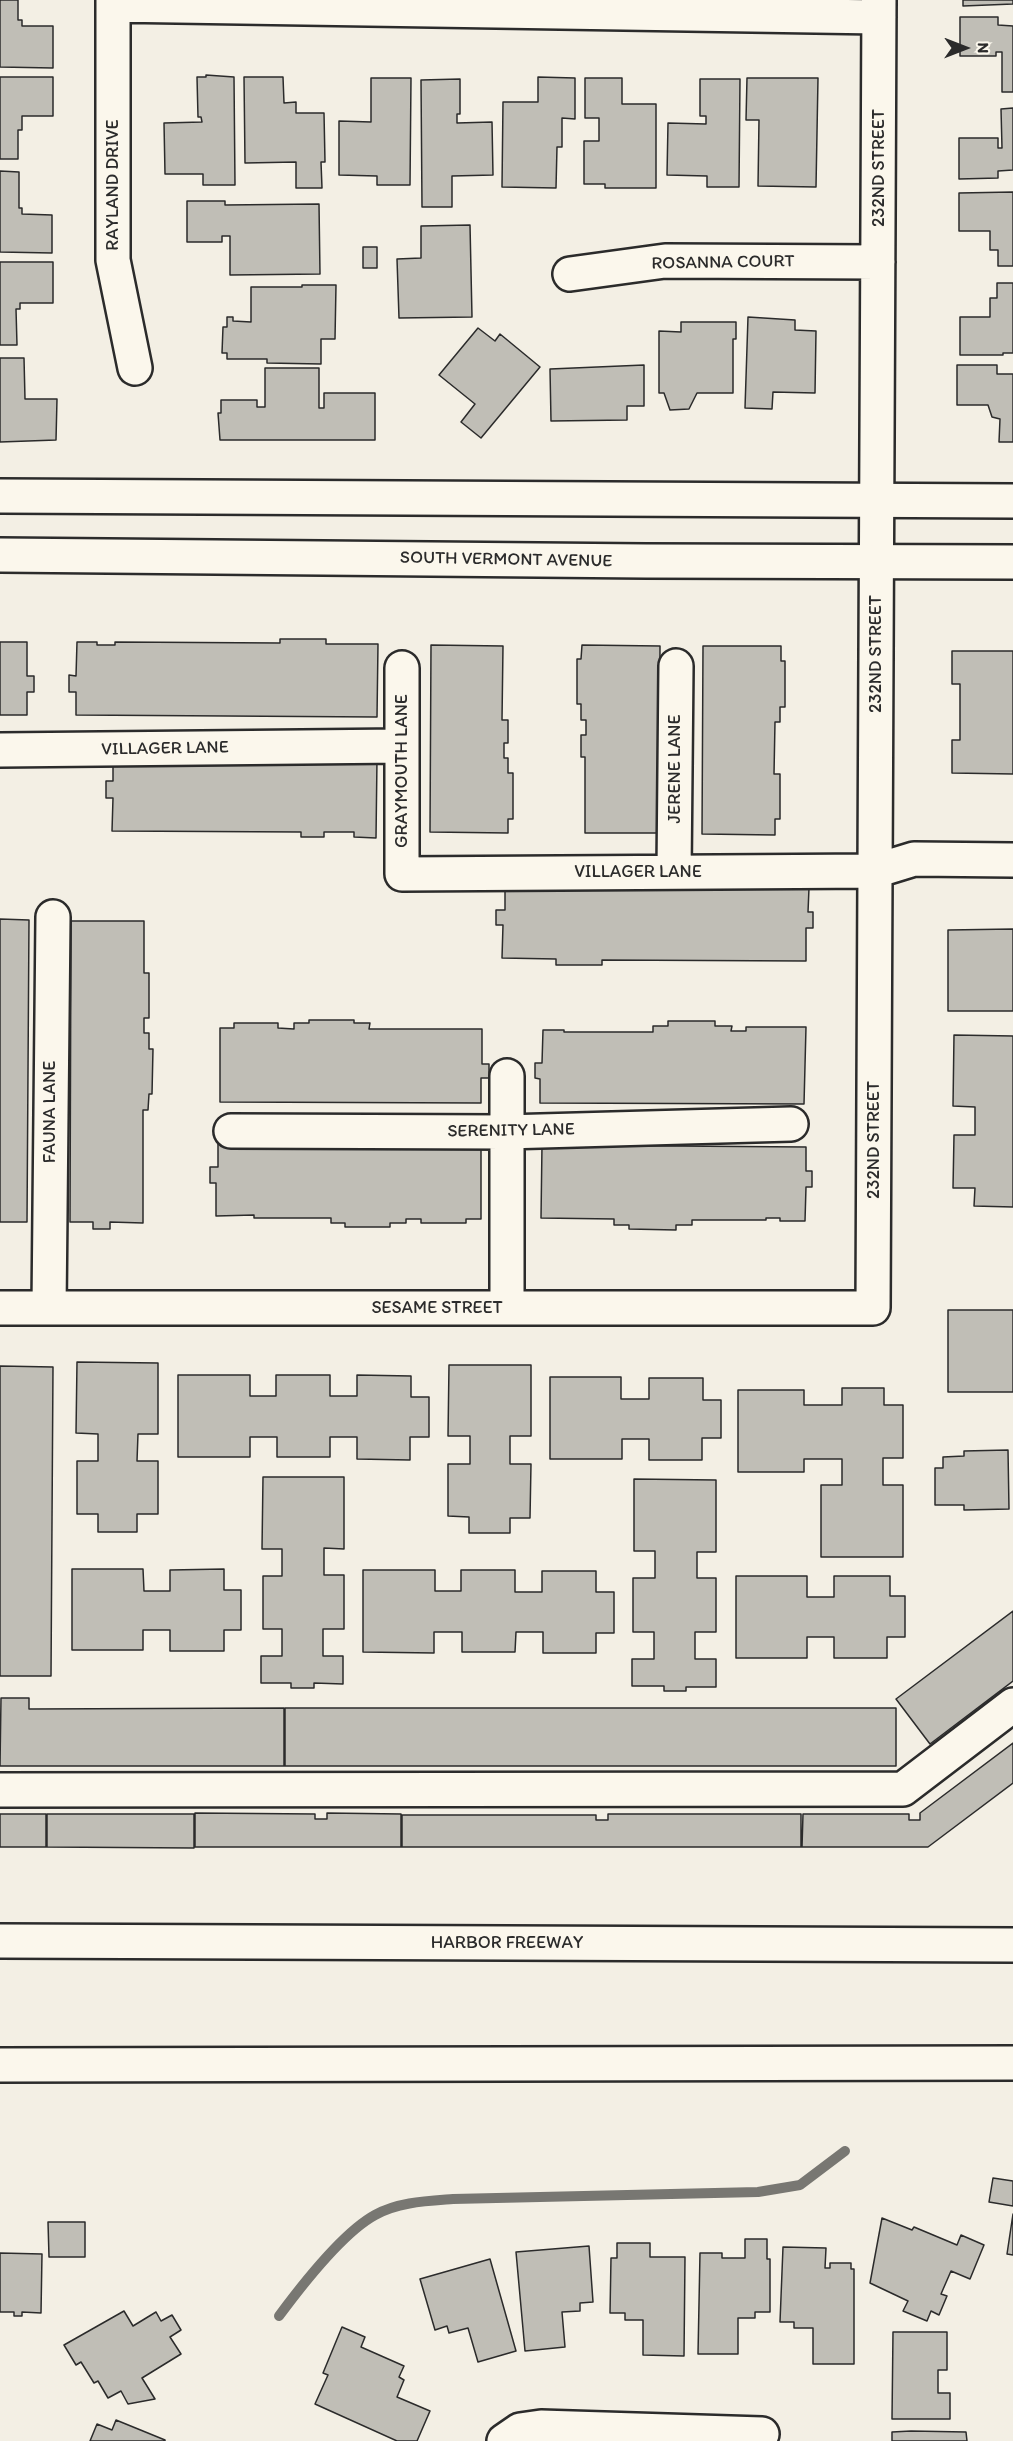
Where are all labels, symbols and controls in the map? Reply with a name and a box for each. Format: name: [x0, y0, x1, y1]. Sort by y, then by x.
north arrow: [935, 18, 995, 78]
text: N: [974, 43, 993, 53]
street label: 232ND STREET: [868, 109, 890, 227]
street label: RAYLAND DRIVE: [102, 119, 124, 251]
street label: ROSANNA COURT: [651, 251, 795, 275]
street label: SOUTH VERMONT AVENUE: [400, 547, 612, 573]
street label: 232ND STREET: [865, 595, 887, 713]
street label: GRAYMOUTH LANE: [391, 694, 413, 848]
street label: JERENE LANE: [664, 714, 686, 824]
street label: VILLAGER LANE: [101, 737, 229, 761]
street label: VILLAGER LANE: [574, 861, 702, 883]
street label: FAUNA LANE: [39, 1061, 61, 1163]
street label: 232ND STREET: [863, 1081, 885, 1199]
street label: SERENITY LANE: [447, 1119, 575, 1143]
street label: SESAME STREET: [371, 1297, 503, 1319]
street label: HARBOR FREEWAY: [431, 1932, 583, 1954]

